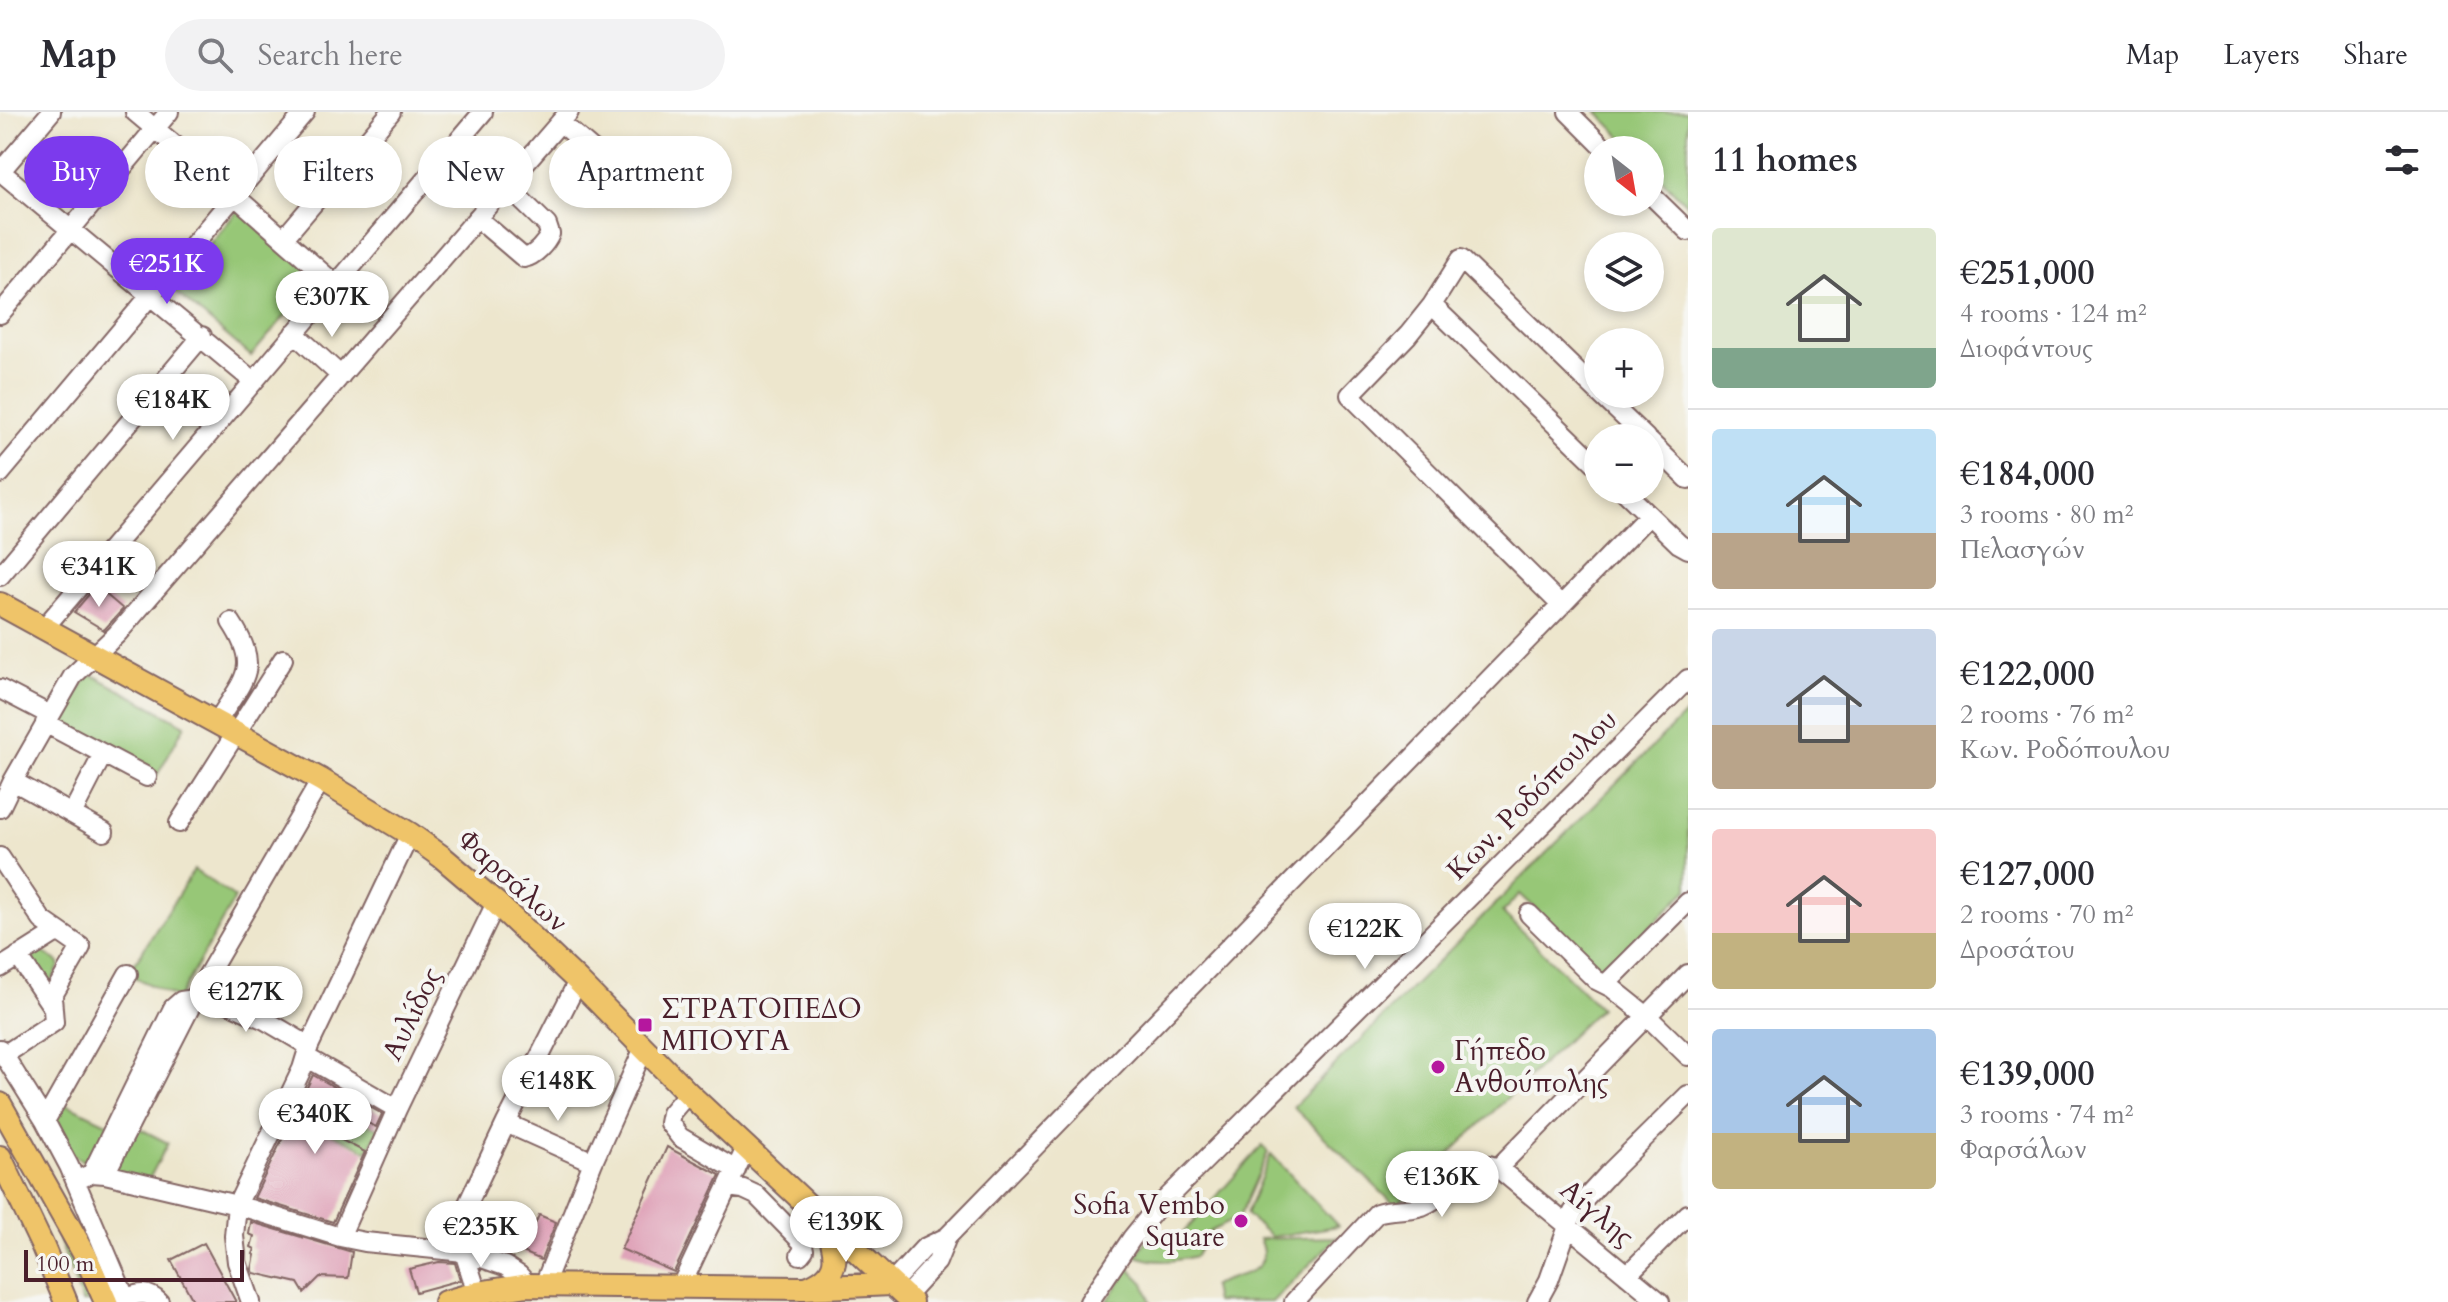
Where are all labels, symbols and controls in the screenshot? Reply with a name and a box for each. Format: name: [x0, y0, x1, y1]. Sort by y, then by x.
search box: [165, 19, 725, 91]
text: Map: [40, 29, 117, 81]
icon: search: [193, 33, 237, 77]
text: Search here: [257, 35, 403, 76]
text: Map: [2126, 36, 2179, 74]
text: Layers: [2223, 36, 2300, 74]
text: Share: [2344, 36, 2408, 74]
chip: Buy: [24, 136, 129, 208]
chip: Rent: [145, 136, 258, 208]
chip: Filters: [274, 136, 402, 208]
chip: New: [418, 136, 533, 208]
chip: Apartment: [549, 136, 732, 208]
north arrow: [1584, 136, 1664, 216]
map controls: [1584, 136, 1664, 504]
text: 11 homes: [1712, 137, 1858, 183]
icon: filters: [2380, 138, 2424, 182]
button: layers: [1584, 232, 1664, 312]
pin: €251K: [111, 238, 223, 306]
text: €251K: [129, 246, 205, 281]
text: €251,000: [1960, 250, 2095, 296]
icon: home: [1776, 260, 1872, 356]
pin: €307K: [276, 271, 388, 339]
text: €307K: [294, 279, 370, 314]
text: 4 rooms · 124 m²: [1960, 296, 2147, 331]
button: +: [1584, 328, 1664, 408]
text: Διοφάντους: [1960, 331, 2093, 366]
pin: €184K: [117, 374, 229, 442]
text: €184K: [135, 382, 211, 417]
button: −: [1584, 424, 1664, 504]
text: €184,000: [1960, 451, 2095, 497]
icon: home: [1776, 461, 1872, 557]
text: 3 rooms · 80 m²: [1960, 497, 2133, 532]
text: Πελασγών: [1960, 532, 2085, 567]
pin: €341K: [43, 541, 155, 609]
text: €341K: [61, 549, 137, 584]
text: €122,000: [1960, 651, 2095, 697]
icon: home: [1776, 661, 1872, 757]
text: 2 rooms · 76 m²: [1960, 697, 2133, 732]
street label: Κων. Ροδόπουλου: [1439, 702, 1625, 888]
text: Κων. Ροδόπουλου: [1960, 732, 2170, 767]
street label: Φαρσάλων: [450, 821, 576, 941]
text: €127,000: [1960, 851, 2095, 897]
icon: home: [1776, 861, 1872, 957]
text: 2 rooms · 70 m²: [1960, 897, 2133, 932]
pin: €122K: [1309, 903, 1421, 971]
text: €122K: [1327, 911, 1403, 946]
text: Δροσάτου: [1960, 932, 2075, 967]
street label: Αυλίδος: [373, 961, 451, 1067]
pin: €127K: [190, 966, 302, 1034]
text: €127K: [208, 974, 284, 1009]
place label: ΣΤΡΑΤΟΠΕΔΟ ΜΠΟΥΓΑ: [661, 990, 862, 1060]
marker: ΣΤΡΑΤΟΠΕΔΟ ΜΠΟΥΓΑ: [636, 1016, 654, 1034]
place label: Γήπεδο Ανθούπολης: [1454, 1032, 1609, 1102]
text: €139,000: [1960, 1051, 2095, 1097]
pin: €148K: [502, 1055, 614, 1123]
marker: Γήπεδο Ανθούπολης: [1429, 1058, 1447, 1076]
icon: home: [1776, 1061, 1872, 1157]
text: €148K: [520, 1063, 596, 1098]
pin: €340K: [259, 1088, 371, 1156]
text: €340K: [277, 1096, 353, 1131]
text: 3 rooms · 74 m²: [1960, 1097, 2133, 1132]
text: Φαρσάλων: [1960, 1132, 2087, 1167]
pin: €136K: [1386, 1151, 1498, 1219]
text: €136K: [1404, 1159, 1480, 1194]
street label: Αίγλης: [1552, 1171, 1642, 1255]
place label: Sofia Vembo Square: [1073, 1186, 1225, 1256]
pin: €139K: [790, 1196, 902, 1264]
pin: €235K: [425, 1201, 537, 1269]
text: €139K: [808, 1204, 884, 1239]
text: €235K: [443, 1209, 519, 1244]
marker: Sofia Vembo Square: [1232, 1212, 1250, 1230]
scale bar: [24, 1246, 244, 1282]
text: 100 m: [36, 1249, 94, 1279]

